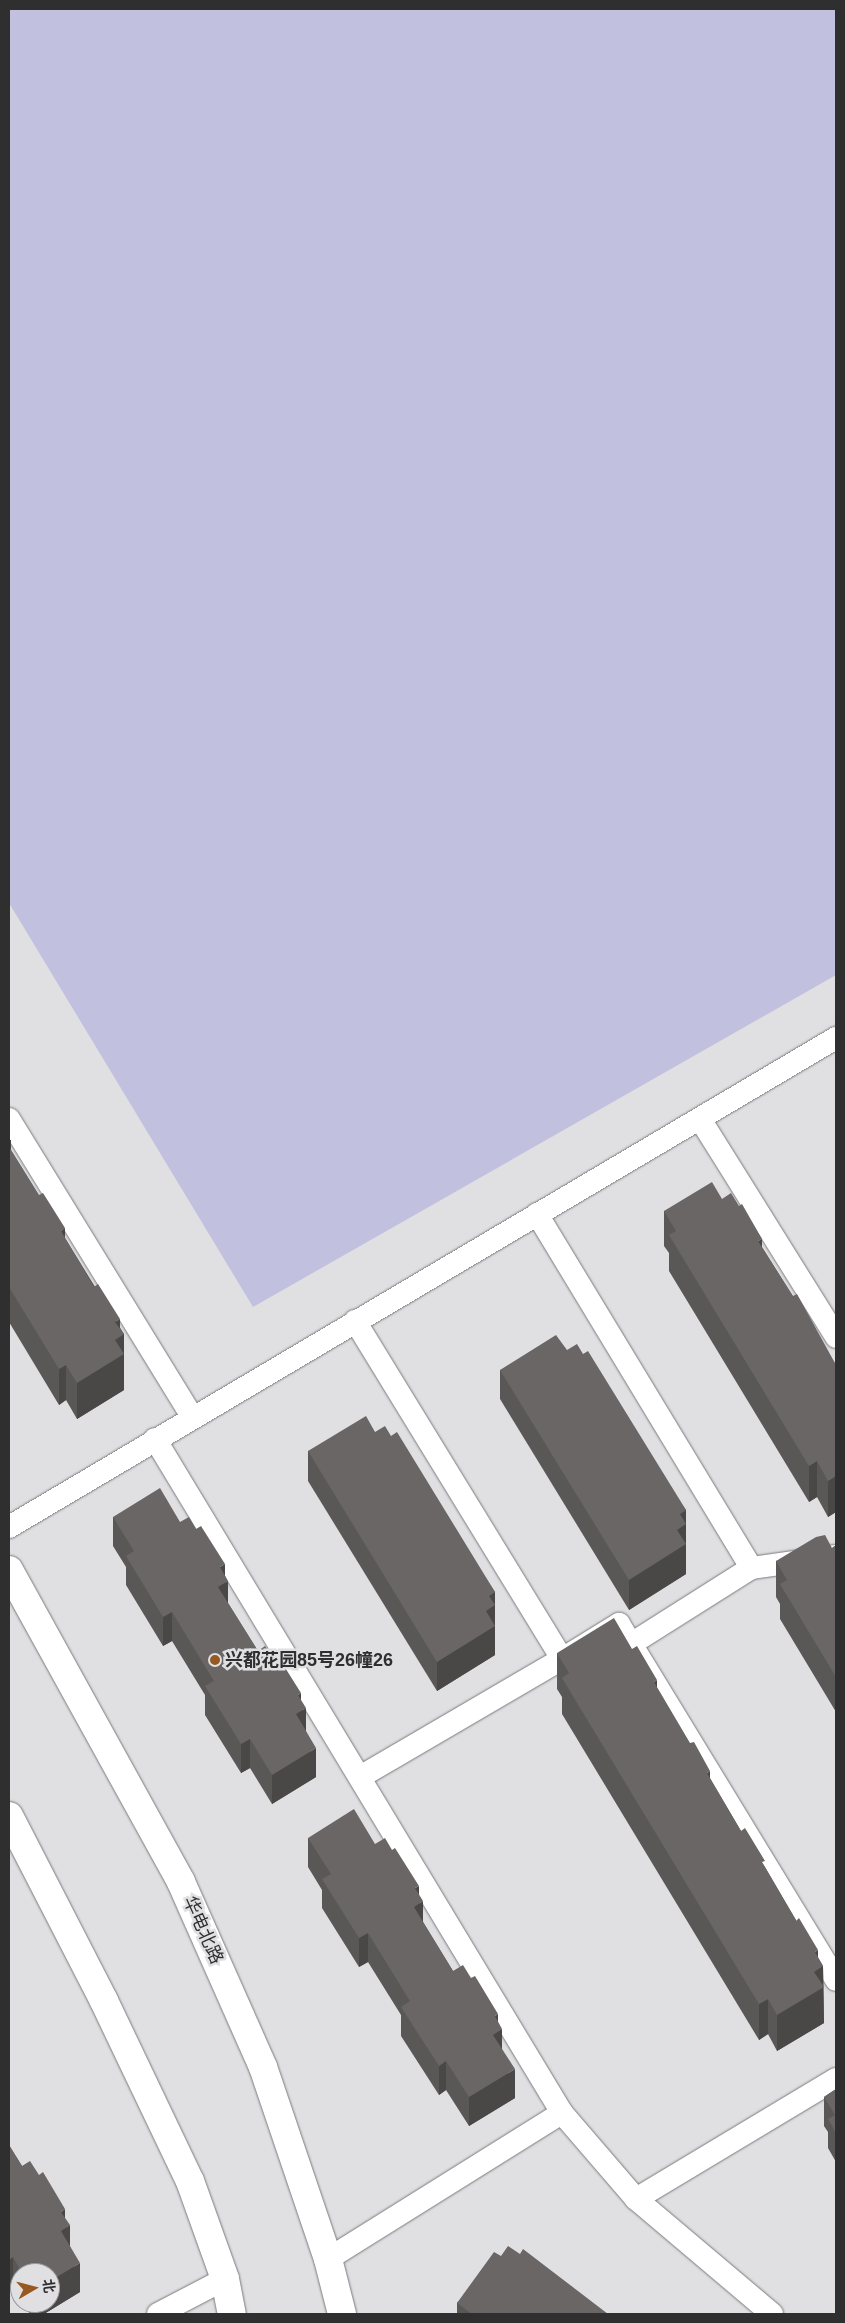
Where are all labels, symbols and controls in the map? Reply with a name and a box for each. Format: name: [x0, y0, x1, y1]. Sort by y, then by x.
place label: 兴都花园85号26幢26: [225, 1649, 393, 1671]
marker: 兴都花园85号26幢26: [209, 1654, 221, 1666]
street label: 华电北路: [178, 1893, 228, 1967]
north arrow: [10, 2263, 60, 2313]
text: 北: [40, 2278, 58, 2294]

